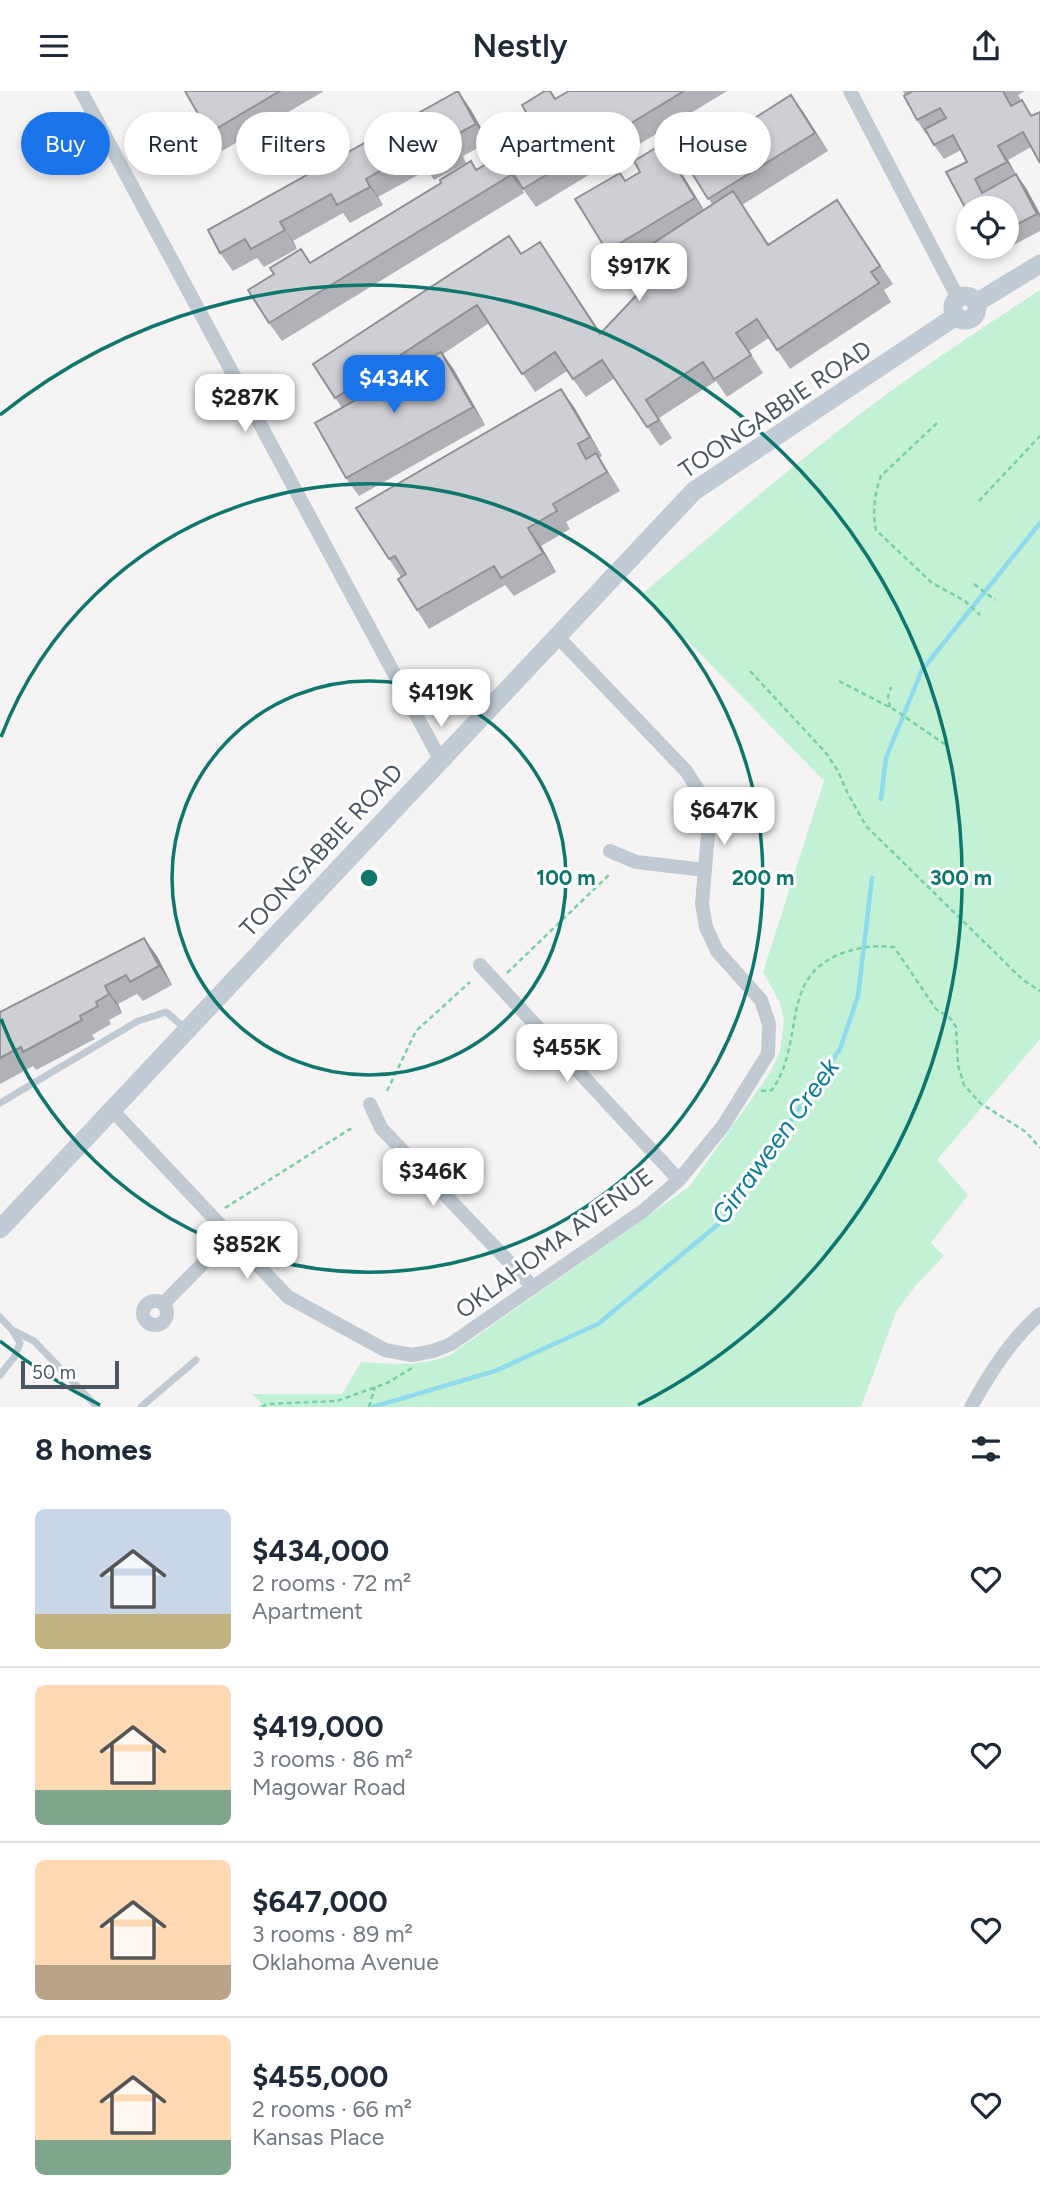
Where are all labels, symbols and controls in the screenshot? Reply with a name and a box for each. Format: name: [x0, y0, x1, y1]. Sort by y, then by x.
icon: menu: [35, 27, 73, 65]
text: Nestly: [472, 27, 568, 65]
icon: share: [967, 27, 1005, 65]
chip: Buy: [21, 112, 110, 175]
chip: Rent: [124, 112, 222, 175]
chip: Filters: [236, 112, 350, 175]
chip: New: [364, 112, 462, 175]
chip: Apartment: [476, 112, 640, 175]
chip: House: [654, 112, 771, 175]
map controls: [956, 196, 1019, 259]
button: locate: [956, 196, 1019, 259]
pin: $917K: [590, 243, 688, 303]
text: $917K: [607, 252, 671, 280]
street label: TOONGABBIE ROAD: [673, 334, 877, 484]
pin: $434K: [345, 355, 443, 415]
text: $434K: [359, 364, 429, 392]
pin: $287K: [196, 375, 294, 434]
text: $287K: [211, 383, 279, 411]
pin: $419K: [392, 669, 490, 729]
text: $419K: [408, 678, 474, 706]
street label: TOONGABBIE ROAD: [233, 758, 409, 942]
pin: $647K: [675, 787, 773, 847]
text: $647K: [690, 796, 758, 824]
text: 100 m: [536, 865, 596, 890]
text: 200 m: [732, 865, 794, 890]
text: 300 m: [930, 865, 992, 890]
centre of rings: [357, 866, 381, 890]
pin: $455K: [518, 1025, 616, 1084]
text: $455K: [532, 1033, 602, 1061]
water label: Girraween Creek: [704, 1051, 847, 1230]
pin: $346K: [384, 1149, 482, 1208]
text: $346K: [399, 1157, 467, 1185]
street label: OKLAHOMA AVENUE: [450, 1162, 658, 1324]
pin: $852K: [198, 1221, 296, 1281]
text: $852K: [213, 1230, 281, 1258]
scale bar: [21, 1358, 119, 1390]
text: 50 m: [32, 1361, 76, 1384]
icon: filters: [967, 1430, 1005, 1468]
text: 8 homes: [35, 1431, 152, 1468]
text: $434,000: [252, 1532, 389, 1569]
icon: home: [91, 1537, 175, 1621]
icon: heart: [967, 1560, 1005, 1598]
text: 2 rooms · 72 m²: [252, 1569, 411, 1597]
text: Apartment: [252, 1597, 363, 1625]
text: $419,000: [252, 1708, 384, 1745]
icon: home: [91, 1713, 175, 1797]
icon: heart: [967, 1736, 1005, 1774]
text: 3 rooms · 86 m²: [252, 1745, 413, 1773]
text: Magowar Road: [252, 1773, 406, 1801]
text: $647,000: [252, 1883, 388, 1920]
icon: home: [91, 1888, 175, 1972]
icon: heart: [967, 1911, 1005, 1949]
text: 3 rooms · 89 m²: [252, 1920, 413, 1948]
text: Oklahoma Avenue: [252, 1948, 439, 1976]
text: $455,000: [252, 2058, 389, 2095]
icon: home: [91, 2063, 175, 2147]
icon: heart: [967, 2086, 1005, 2124]
text: 2 rooms · 66 m²: [252, 2095, 412, 2123]
text: Kansas Place: [252, 2123, 384, 2151]

